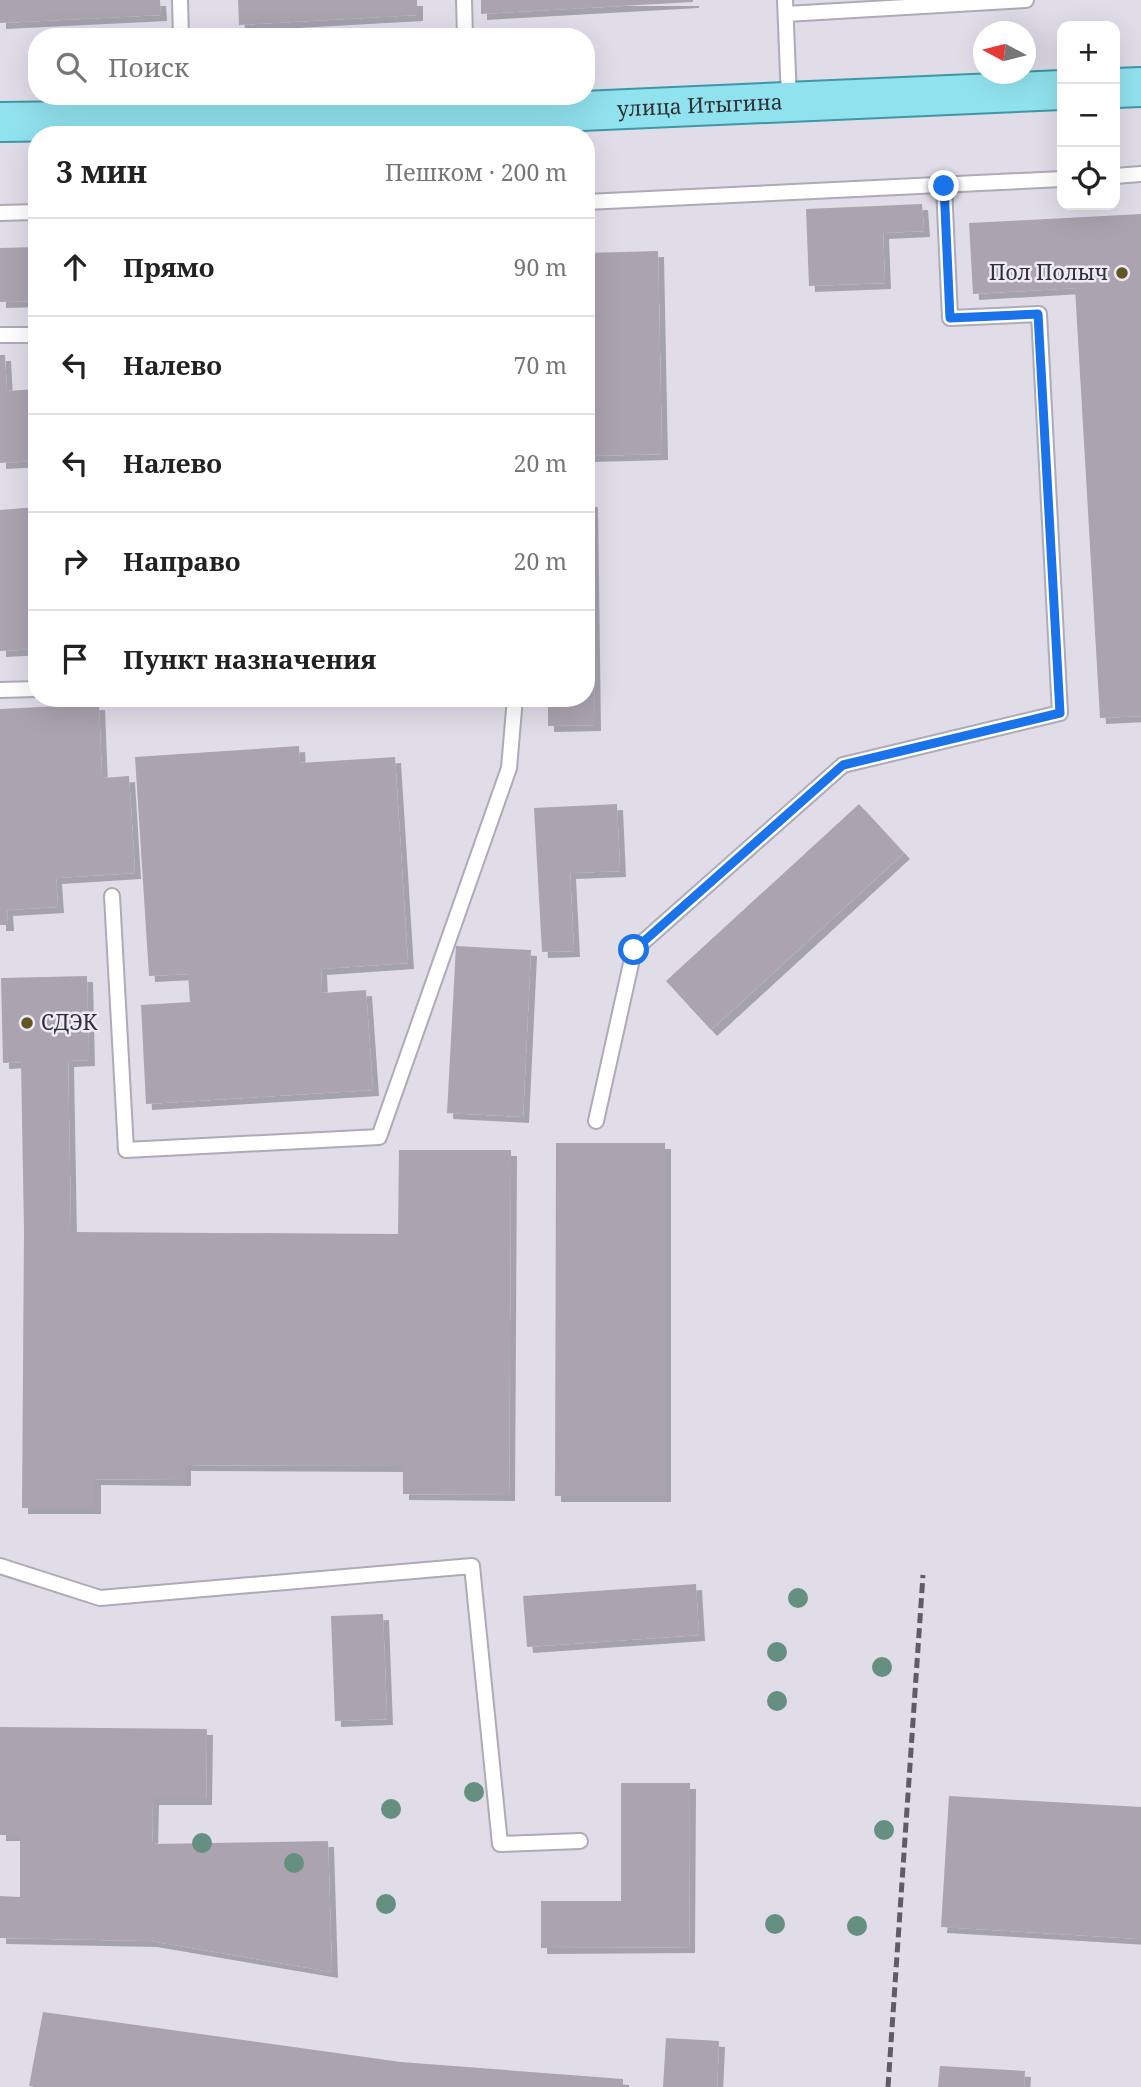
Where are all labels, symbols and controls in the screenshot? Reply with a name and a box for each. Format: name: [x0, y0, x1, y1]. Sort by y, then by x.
north arrow: [973, 21, 1036, 84]
map controls: [1057, 21, 1120, 210]
button: +: [1057, 21, 1120, 84]
search box: [28, 28, 595, 105]
icon: search: [52, 48, 90, 86]
text: Поиск: [108, 49, 189, 85]
button: −: [1057, 84, 1120, 147]
street label: улица Итыгина: [616, 87, 783, 122]
button: locate: [1057, 147, 1120, 210]
text: 3 мин: [56, 151, 147, 192]
text: Пешком · 200 m: [385, 156, 567, 188]
route end: [928, 170, 959, 201]
icon: ahead: [56, 248, 94, 286]
text: Прямо: [123, 249, 214, 285]
text: 90 m: [514, 251, 567, 283]
place label: Пол Полыч: [989, 258, 1108, 286]
marker: Пол Полыч: [1114, 265, 1130, 281]
icon: left: [56, 346, 94, 384]
text: Налево: [123, 347, 222, 383]
text: 70 m: [514, 349, 567, 381]
icon: left: [56, 444, 94, 482]
text: Налево: [123, 445, 222, 481]
text: 20 m: [514, 447, 567, 479]
icon: right: [56, 542, 94, 580]
text: Направо: [123, 543, 241, 579]
text: 20 m: [514, 545, 567, 577]
icon: arrive: [56, 640, 94, 678]
text: Пункт назначения: [123, 641, 376, 677]
route start: [618, 934, 649, 965]
place label: СДЭК: [41, 1008, 98, 1036]
marker: СДЭК: [19, 1015, 35, 1031]

